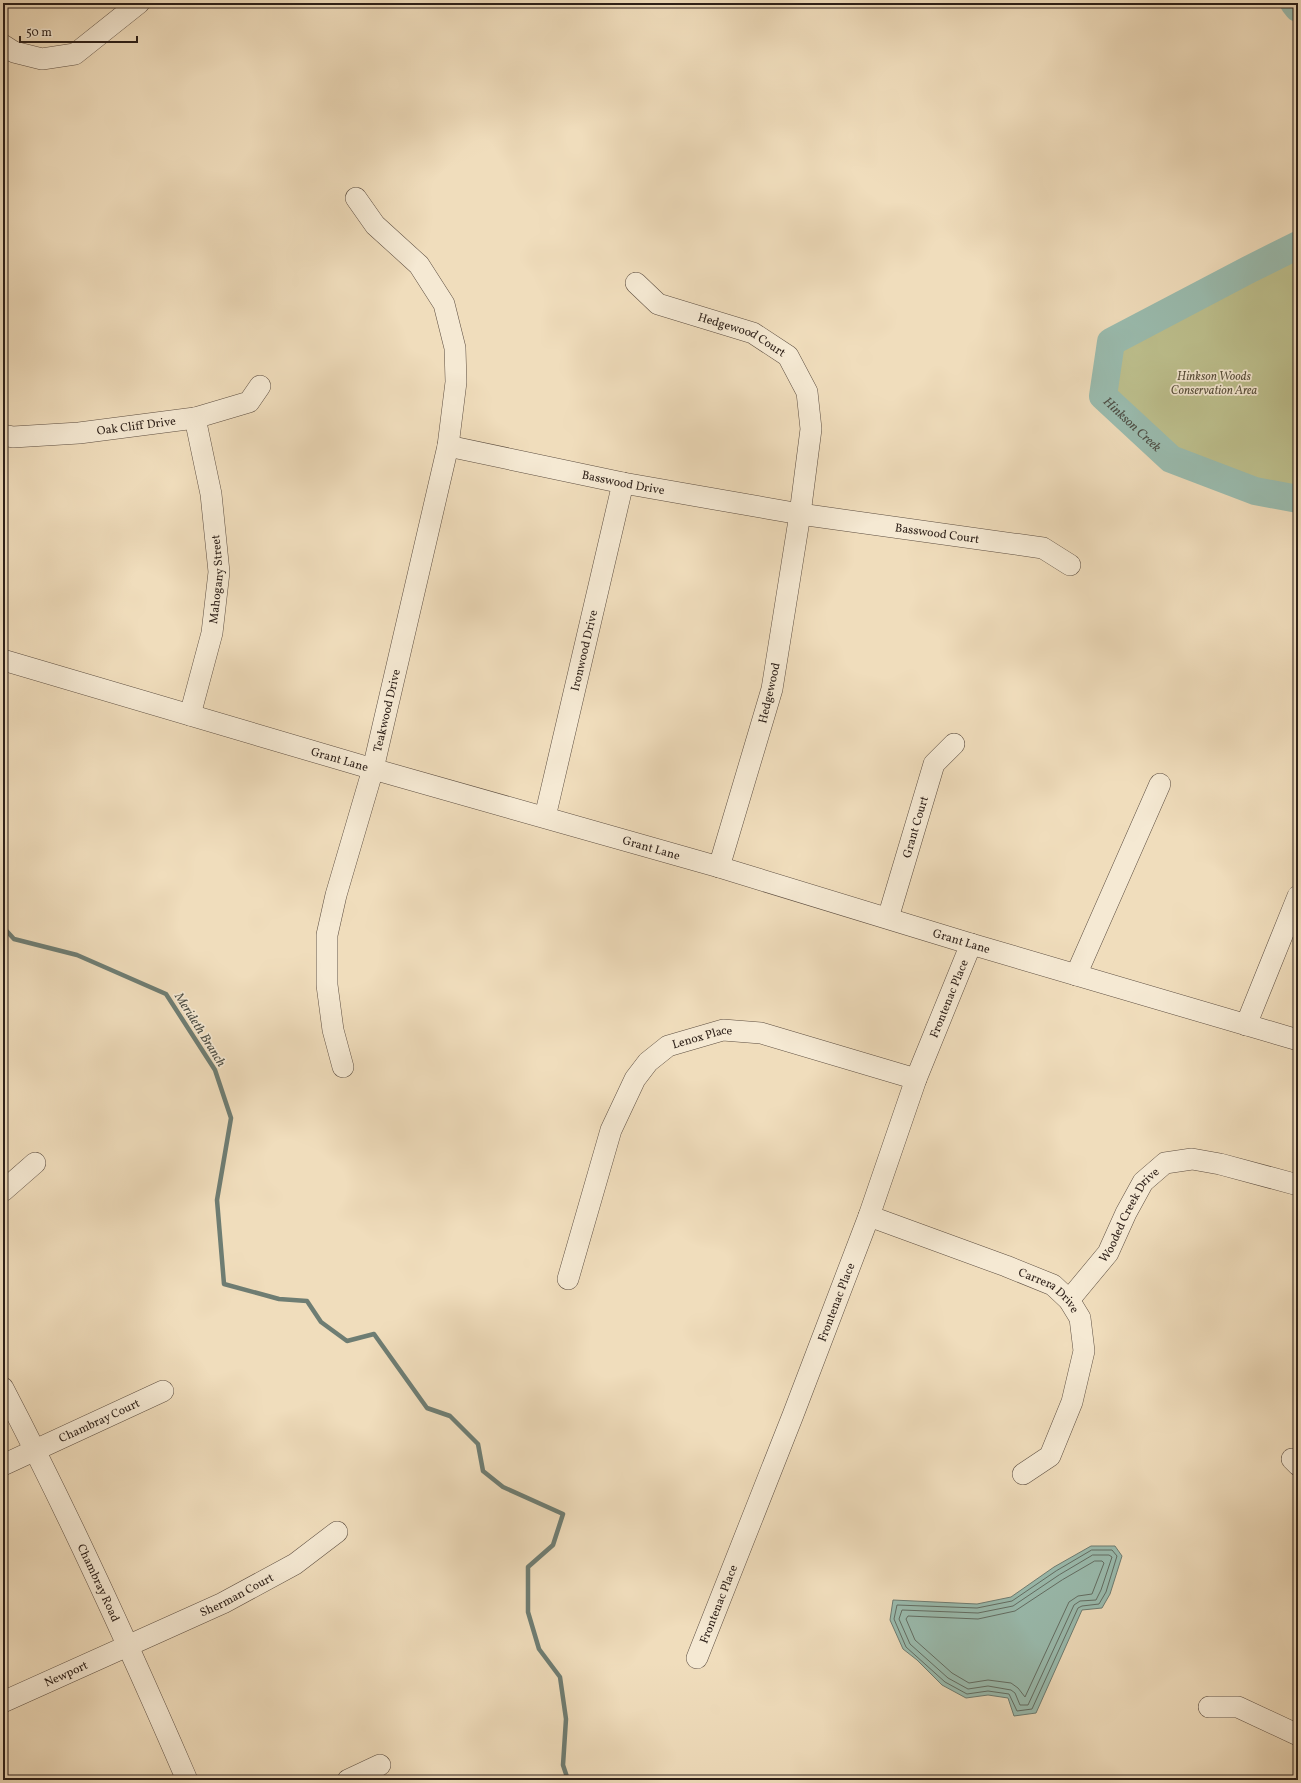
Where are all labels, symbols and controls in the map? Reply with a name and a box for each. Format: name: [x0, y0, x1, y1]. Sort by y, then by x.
scale bar: [20, 18, 137, 44]
text: 50 m: [26, 25, 52, 41]
street label: Hedgewood Court: [696, 310, 788, 361]
park label: Hinkson Woods Conservation Area: [1171, 369, 1258, 399]
water label: Hinkson Creek: [1098, 393, 1165, 457]
street label: Oak Cliff Drive: [96, 414, 177, 440]
street label: Basswood Drive: [580, 467, 666, 499]
street label: Basswood Court: [894, 520, 980, 548]
street label: Mahogany Street: [206, 534, 228, 625]
street label: Ironwood Drive: [568, 608, 602, 693]
street label: Hedgewood: [755, 661, 785, 725]
street label: Teakwood Drive: [370, 667, 405, 754]
street label: Grant Lane: [309, 744, 370, 776]
street label: Grant Court: [899, 794, 933, 860]
street label: Grant Lane: [620, 833, 682, 865]
street label: Grant Lane: [931, 926, 992, 958]
street label: Frontenac Place: [927, 957, 973, 1041]
water label: Merideth Branch: [169, 989, 230, 1071]
street label: Lenox Place: [670, 1023, 733, 1053]
street label: Wooded Creek Drive: [1096, 1164, 1163, 1267]
street label: Frontenac Place: [815, 1261, 859, 1344]
street label: Carrera Drive: [1016, 1265, 1082, 1317]
street label: Chambray Court: [56, 1396, 143, 1447]
street label: Chambray Road: [73, 1541, 123, 1625]
street label: Frontenac Place: [696, 1562, 742, 1646]
street label: Sherman Court: [198, 1570, 277, 1621]
street label: Newport: [42, 1658, 91, 1691]

